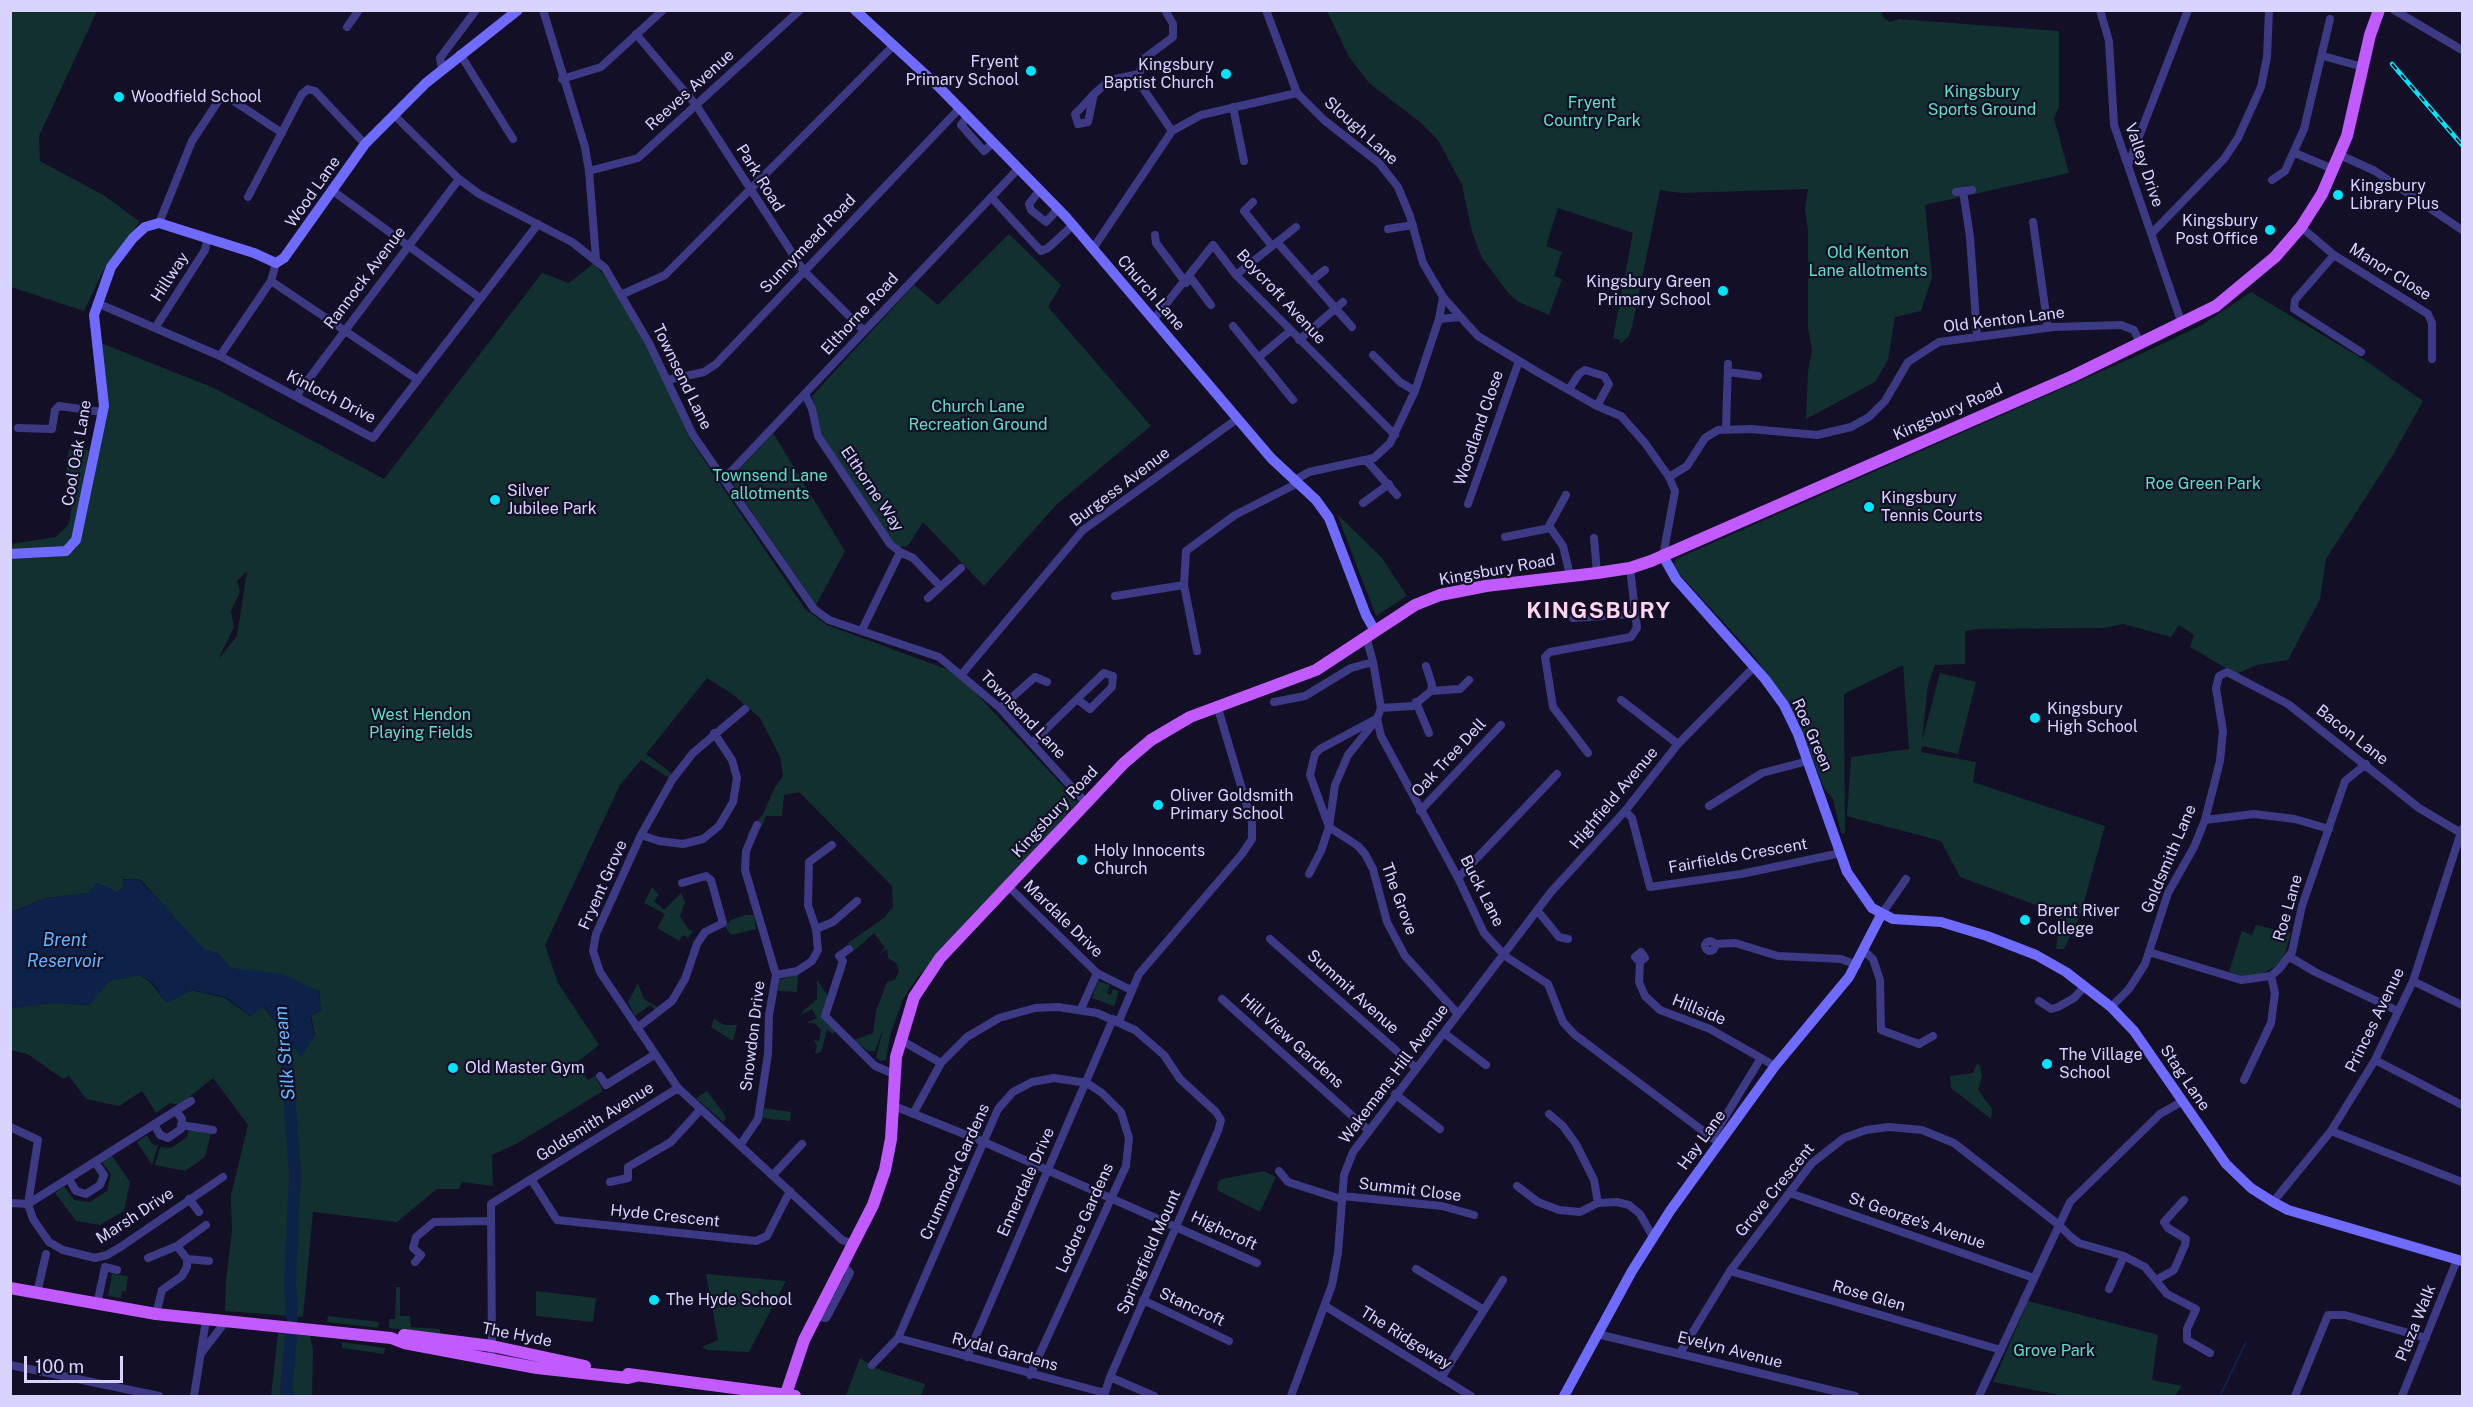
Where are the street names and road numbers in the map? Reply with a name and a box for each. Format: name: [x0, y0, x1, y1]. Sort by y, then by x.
street label: Reeves Avenue: [642, 45, 738, 135]
street label: Slough Lane: [1320, 93, 1402, 169]
street label: Valley Drive: [2121, 120, 2167, 210]
street label: Park Road: [732, 141, 788, 215]
street label: Wood Lane: [282, 153, 344, 231]
street label: Sunnymead Road: [756, 191, 860, 297]
street label: Rannock Avenue: [320, 223, 410, 333]
street label: Manor Close: [2345, 239, 2435, 305]
street label: Boycroft Avenue: [1232, 246, 1330, 348]
street label: Hillway: [147, 249, 193, 305]
street label: Church Lane: [1113, 251, 1189, 335]
street label: Elthorne Road: [817, 269, 903, 359]
street label: Old Kenton Lane: [1942, 303, 2066, 337]
street label: Townsend Lane: [648, 321, 716, 433]
street label: Kinloch Drive: [283, 366, 379, 428]
street label: Woodland Close: [1450, 368, 1508, 488]
street label: Kingsbury Road: [1890, 379, 2006, 445]
street label: Cool Oak Lane: [58, 399, 96, 507]
street label: Elthorne Way: [836, 443, 908, 535]
street label: Burgess Avenue: [1066, 443, 1174, 531]
street label: Kingsbury Road: [1437, 550, 1557, 590]
street label: Townsend Lane: [976, 667, 1070, 763]
street label: Roe Green: [1787, 696, 1837, 774]
street label: Bacon Lane: [2312, 701, 2392, 769]
street label: Oak Tree Dell: [1408, 715, 1490, 801]
street label: Highfield Avenue: [1566, 743, 1662, 853]
street label: Kingsbury Road: [1008, 762, 1102, 862]
street label: Goldsmith Lane: [2137, 802, 2201, 916]
street label: Fairfields Crescent: [1667, 834, 1809, 878]
street label: Fryent Grove: [575, 837, 631, 933]
street label: Buck Lane: [1456, 852, 1508, 930]
street label: The Grove: [1377, 860, 1421, 938]
street label: Roe Lane: [2269, 872, 2307, 944]
street label: Mardale Drive: [1019, 876, 1107, 962]
street label: Summit Avenue: [1303, 946, 1403, 1038]
street label: Princes Avenue: [2341, 964, 2409, 1076]
street label: Snowdon Drive: [737, 980, 769, 1092]
street label: Hill View Gardens: [1236, 990, 1348, 1092]
street label: Hillside: [1669, 991, 1729, 1029]
street label: Wakemans Hill Avenue: [1335, 1001, 1453, 1147]
street label: Stag Lane: [2156, 1041, 2214, 1115]
street label: Goldsmith Avenue: [533, 1078, 657, 1166]
street label: Crummock Gardens: [916, 1101, 994, 1243]
street label: Hay Lane: [1674, 1106, 1730, 1174]
street label: Ennerdale Drive: [993, 1124, 1059, 1240]
street label: Grove Crescent: [1731, 1139, 1819, 1241]
street label: Lodore Gardens: [1052, 1160, 1118, 1276]
street label: Summit Close: [1357, 1174, 1463, 1206]
street label: Marsh Drive: [93, 1184, 177, 1248]
street label: Springfield Mount: [1113, 1187, 1185, 1317]
street label: St George's Avenue: [1846, 1189, 1988, 1253]
street label: Hyde Crescent: [609, 1201, 721, 1231]
street label: Highcroft: [1188, 1207, 1260, 1255]
street label: Rose Glen: [1830, 1276, 1908, 1316]
street label: Plaza Walk: [2392, 1282, 2440, 1364]
street label: Stancroft: [1156, 1283, 1228, 1331]
street label: The Ridgeway: [1357, 1302, 1455, 1374]
street label: The Hyde: [480, 1319, 554, 1351]
street label: Evelyn Avenue: [1675, 1328, 1785, 1372]
street label: Rydal Gardens: [950, 1329, 1060, 1375]

